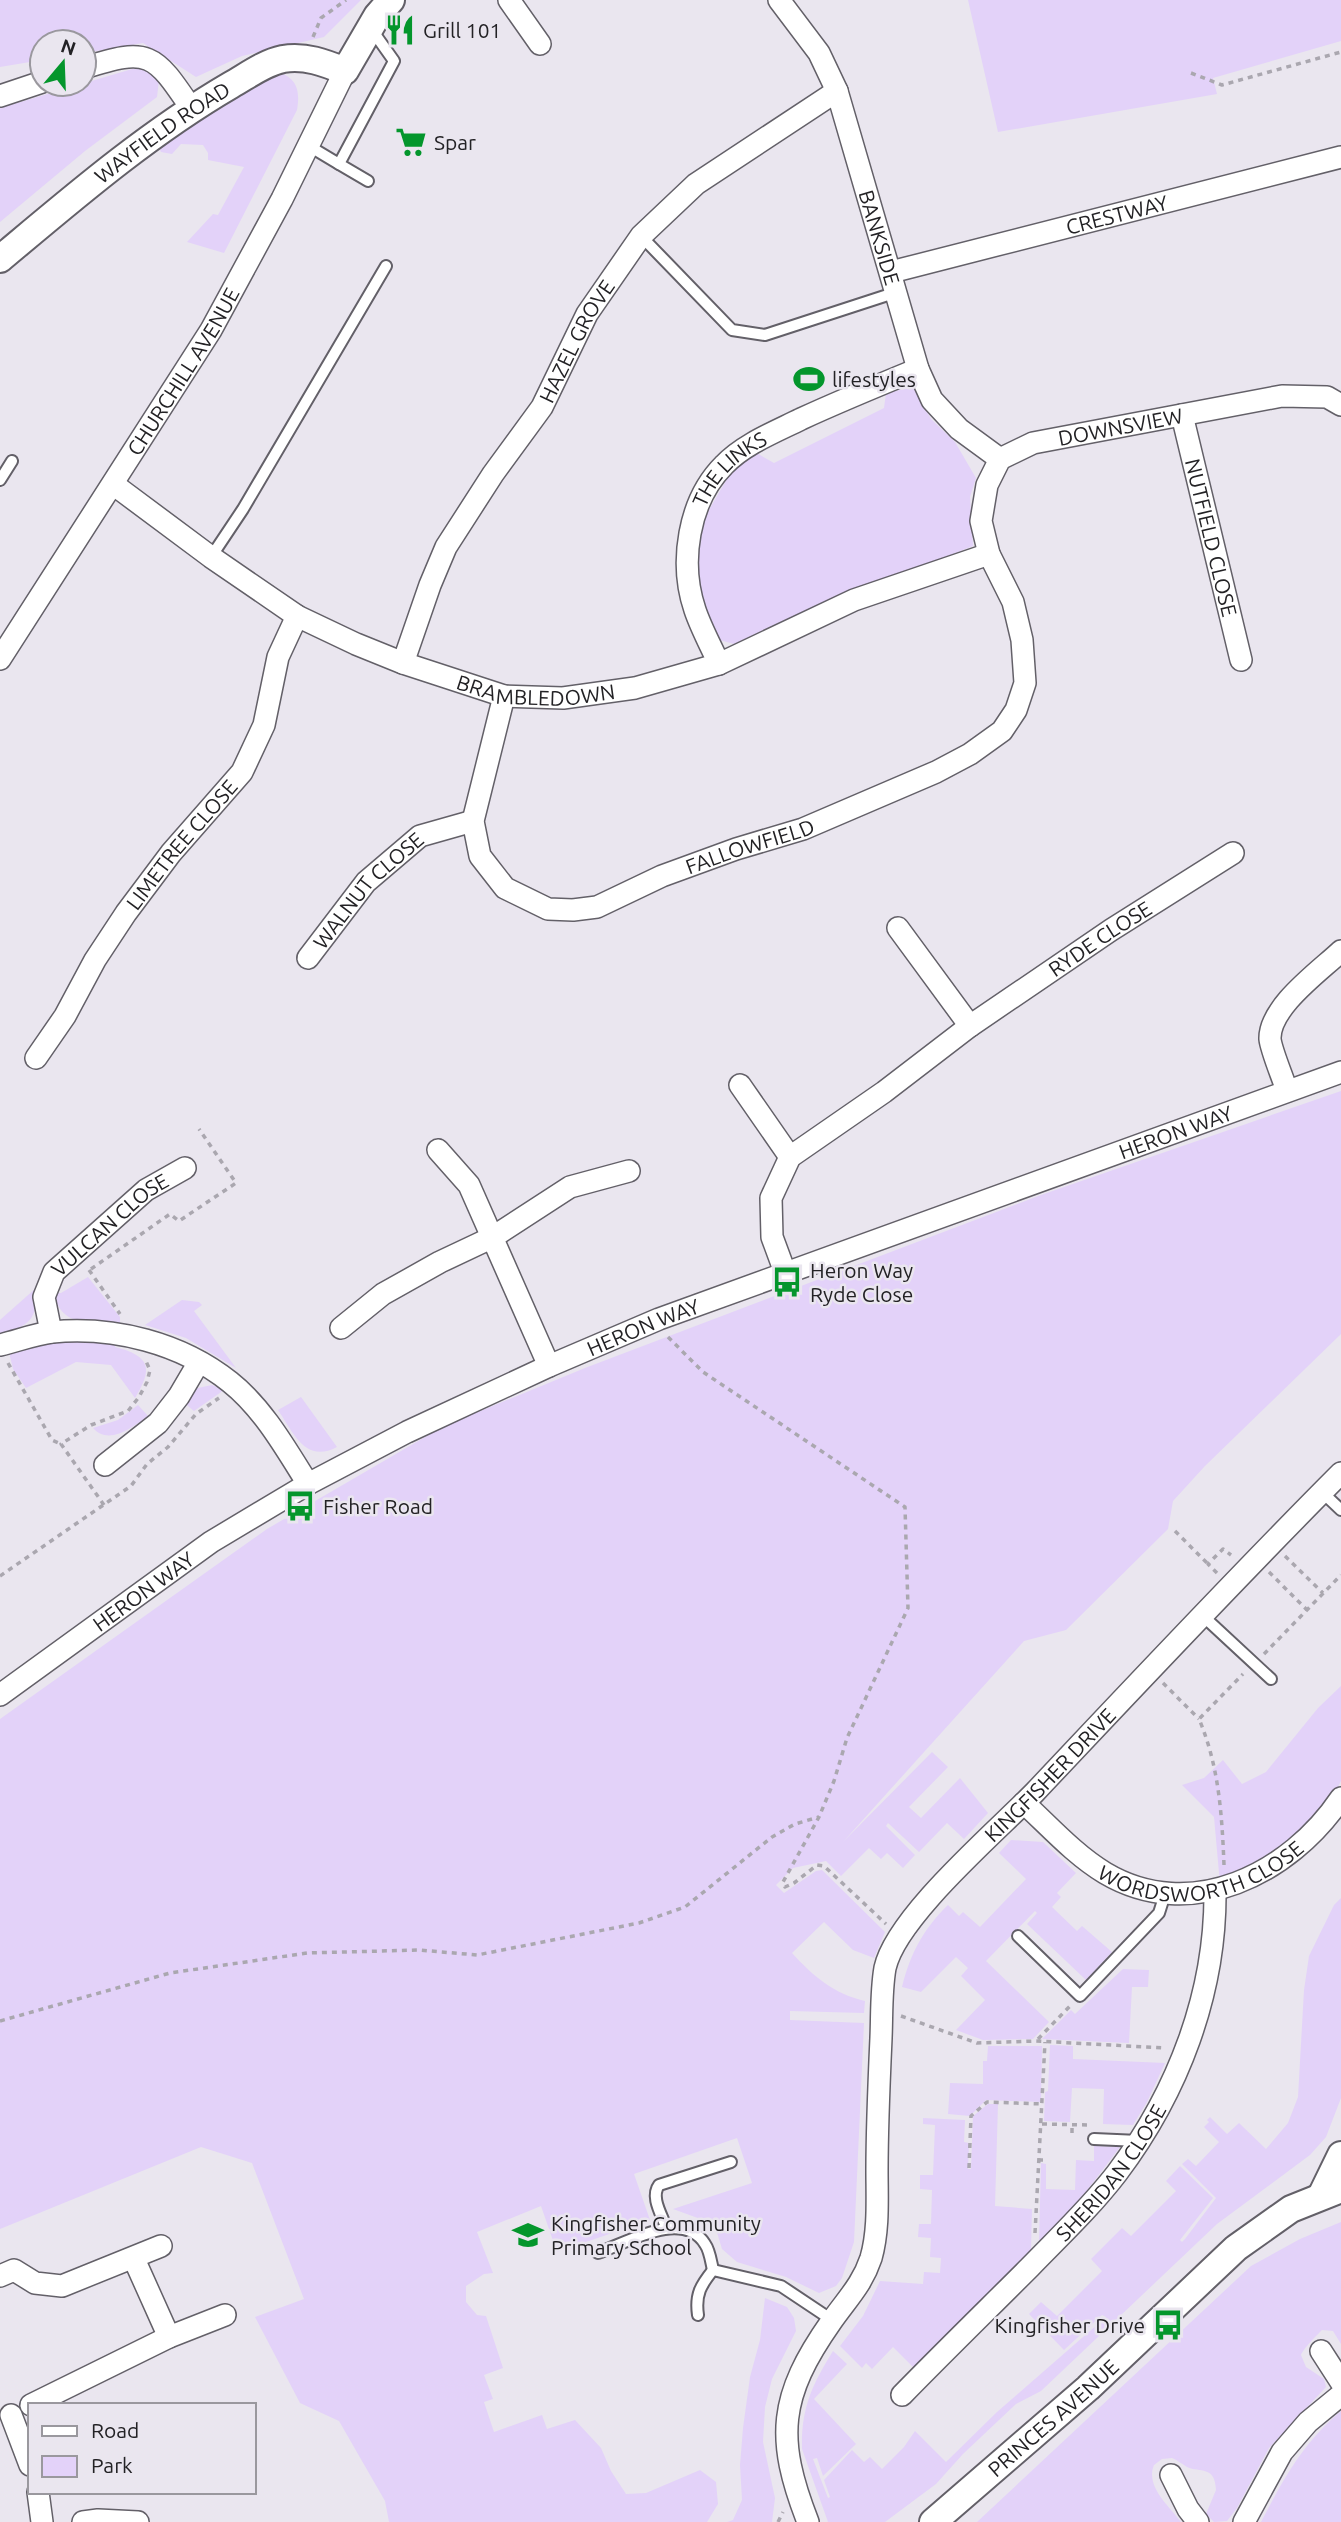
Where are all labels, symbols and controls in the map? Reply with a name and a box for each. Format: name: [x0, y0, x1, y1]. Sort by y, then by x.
restaurant icon: Grill 101: [383, 13, 417, 47]
place label: Grill 101: [423, 18, 501, 42]
north arrow: [28, 28, 98, 98]
text: N: [58, 34, 79, 60]
street label: WAYFIELD ROAD: [90, 77, 234, 188]
supermarket icon: Spar: [394, 125, 428, 159]
place label: Spar: [434, 130, 476, 154]
street label: BANKSIDE: [854, 187, 905, 288]
street label: CRESTWAY: [1063, 190, 1170, 239]
street label: HAZEL GROVE: [534, 275, 619, 406]
street label: CHURCHILL AVENUE: [122, 283, 244, 460]
sports icon: lifestyles: [792, 362, 826, 396]
place label: lifestyles: [832, 367, 916, 391]
street label: DOWNSVIEW: [1056, 403, 1185, 450]
street label: THE LINKS: [687, 426, 770, 510]
street label: NUTFIELD CLOSE: [1181, 456, 1242, 619]
street label: BRAMBLEDOWN: [454, 669, 617, 710]
street label: LIMETREE CLOSE: [121, 775, 242, 914]
street label: FALLOWFIELD: [682, 814, 818, 878]
street label: WALNUT CLOSE: [308, 827, 428, 953]
street label: RYDE CLOSE: [1044, 896, 1156, 981]
street label: HERON WAY: [1115, 1100, 1236, 1164]
street label: VULCAN CLOSE: [46, 1168, 172, 1281]
place label: Heron Way Ryde Close: [810, 1258, 913, 1306]
bus stop icon: Heron Way Ryde Close: [770, 1265, 804, 1299]
street label: HERON WAY: [583, 1293, 702, 1360]
bus stop icon: Fisher Road: [283, 1489, 317, 1523]
place label: Fisher Road: [323, 1494, 433, 1518]
street label: HERON WAY: [88, 1546, 199, 1636]
street label: KINGFISHER DRIVE: [979, 1703, 1120, 1846]
street label: WORDSWORTH CLOSE: [1094, 1835, 1308, 1906]
street label: SHERIDAN CLOSE: [1051, 2100, 1171, 2246]
place label: Kingfisher Community Primary School: [551, 2211, 761, 2259]
school or university icon: Kingfisher Community Primary School: [511, 2218, 545, 2252]
bus stop icon: Kingfisher Drive: [1151, 2308, 1185, 2342]
place label: Kingfisher Drive: [994, 2313, 1145, 2337]
street label: PRINCES AVENUE: [983, 2354, 1123, 2481]
legend: [28, 2403, 256, 2494]
text: Road: [91, 2418, 139, 2442]
text: Park: [91, 2453, 133, 2477]

